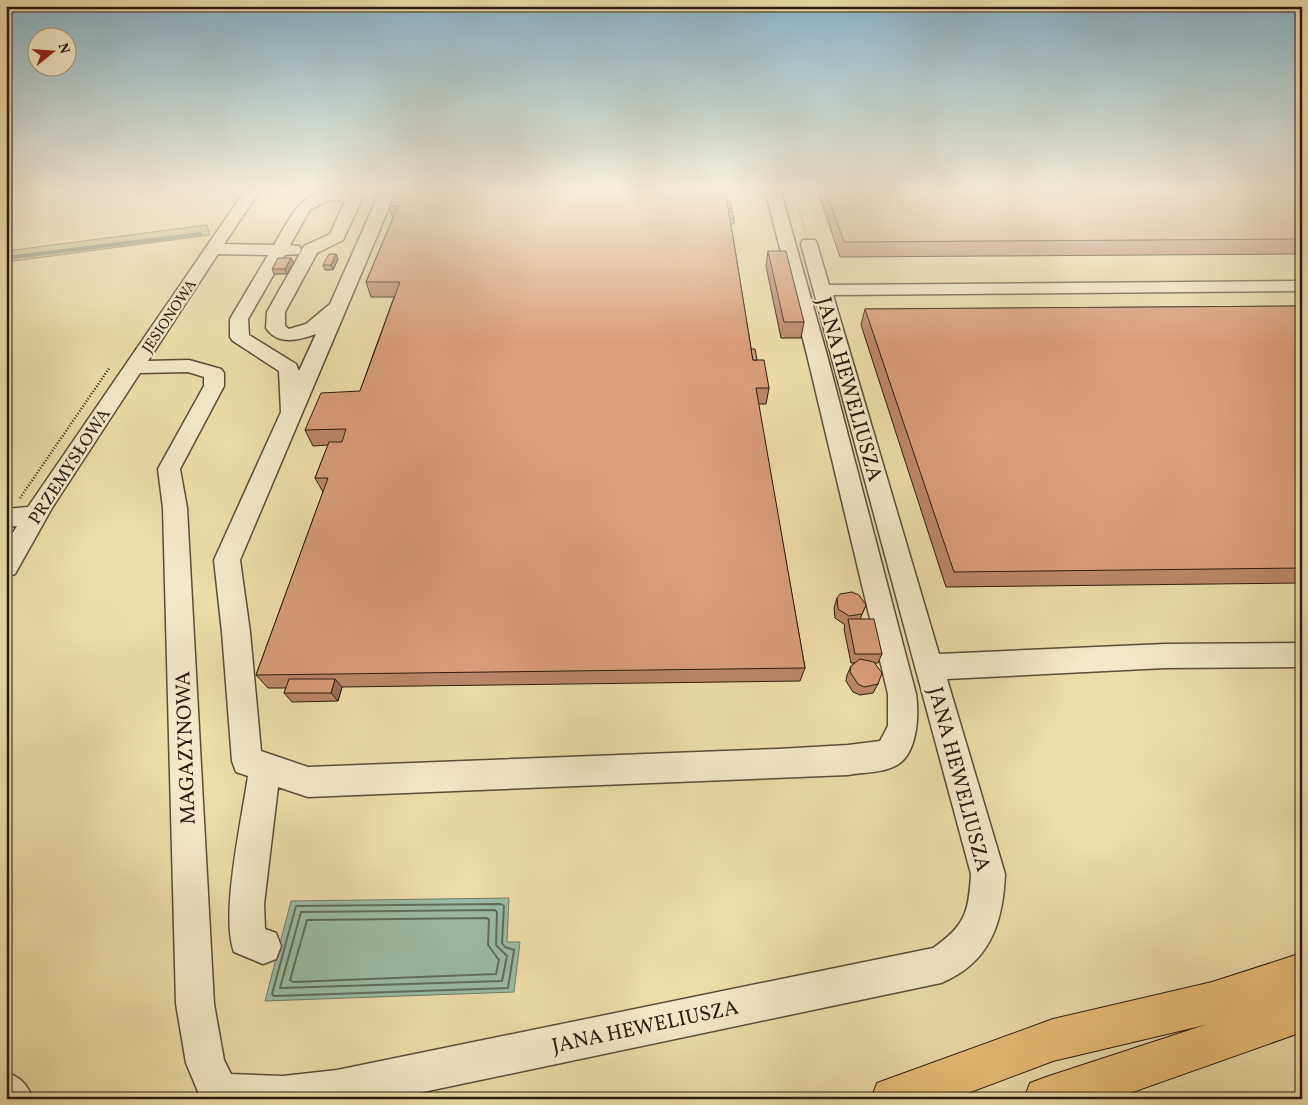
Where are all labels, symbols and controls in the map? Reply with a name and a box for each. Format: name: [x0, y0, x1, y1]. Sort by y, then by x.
north arrow: [28, 28, 78, 78]
text: N: [52, 41, 74, 56]
street label: JESIONOWA: [138, 276, 203, 358]
street label: JANA HEWELIUSZA: [808, 294, 889, 485]
street label: PRZEMYSŁOWA: [23, 404, 117, 530]
street label: MAGAZYNOWA: [169, 670, 204, 825]
street label: JANA HEWELIUSZA: [920, 684, 997, 875]
street label: JANA HEWELIUSZA: [549, 993, 742, 1061]

